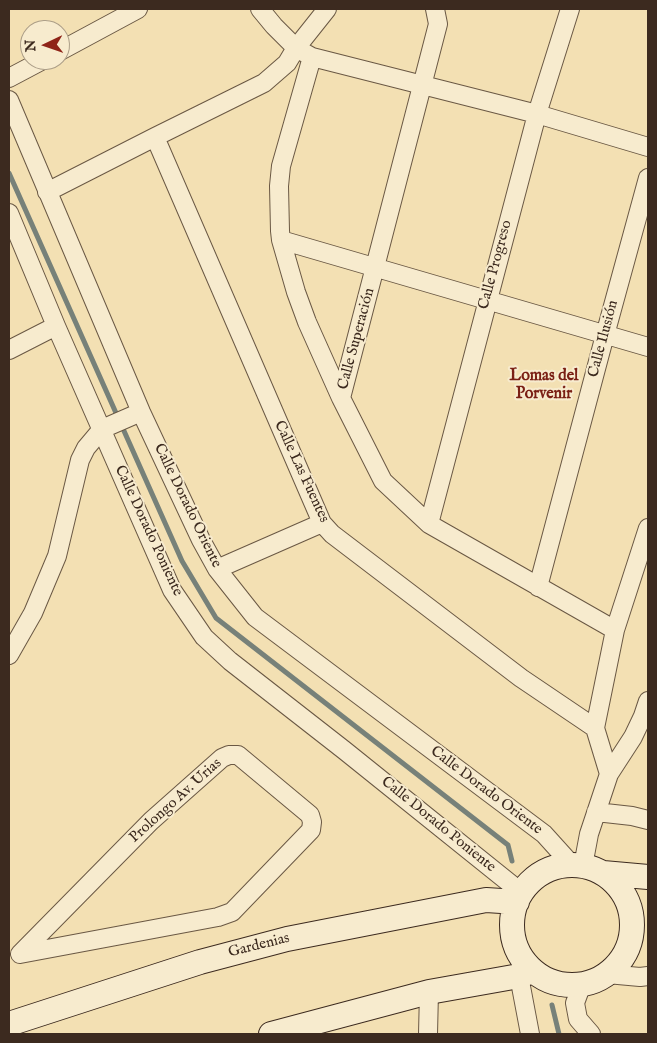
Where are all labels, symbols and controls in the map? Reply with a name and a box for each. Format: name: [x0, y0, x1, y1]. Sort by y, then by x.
north arrow: [20, 20, 70, 70]
text: N: [22, 39, 40, 52]
street label: Calle Progreso: [475, 218, 517, 312]
street label: Calle Superación: [335, 286, 379, 392]
street label: Calle Ilusión: [585, 299, 623, 379]
district label: Lomas del Porvenir: [510, 367, 578, 405]
street label: Calle Las Fuentes: [269, 418, 333, 526]
street label: Calle Dorado Oriente: [149, 441, 225, 571]
street label: Calle Dorado Poniente: [110, 463, 186, 599]
street label: Calle Dorado Oriente: [426, 743, 546, 839]
street label: Prolongo Av. Urias: [126, 755, 226, 847]
street label: Calle Dorado Poniente: [377, 773, 499, 877]
street label: Gardenias: [226, 930, 292, 962]

